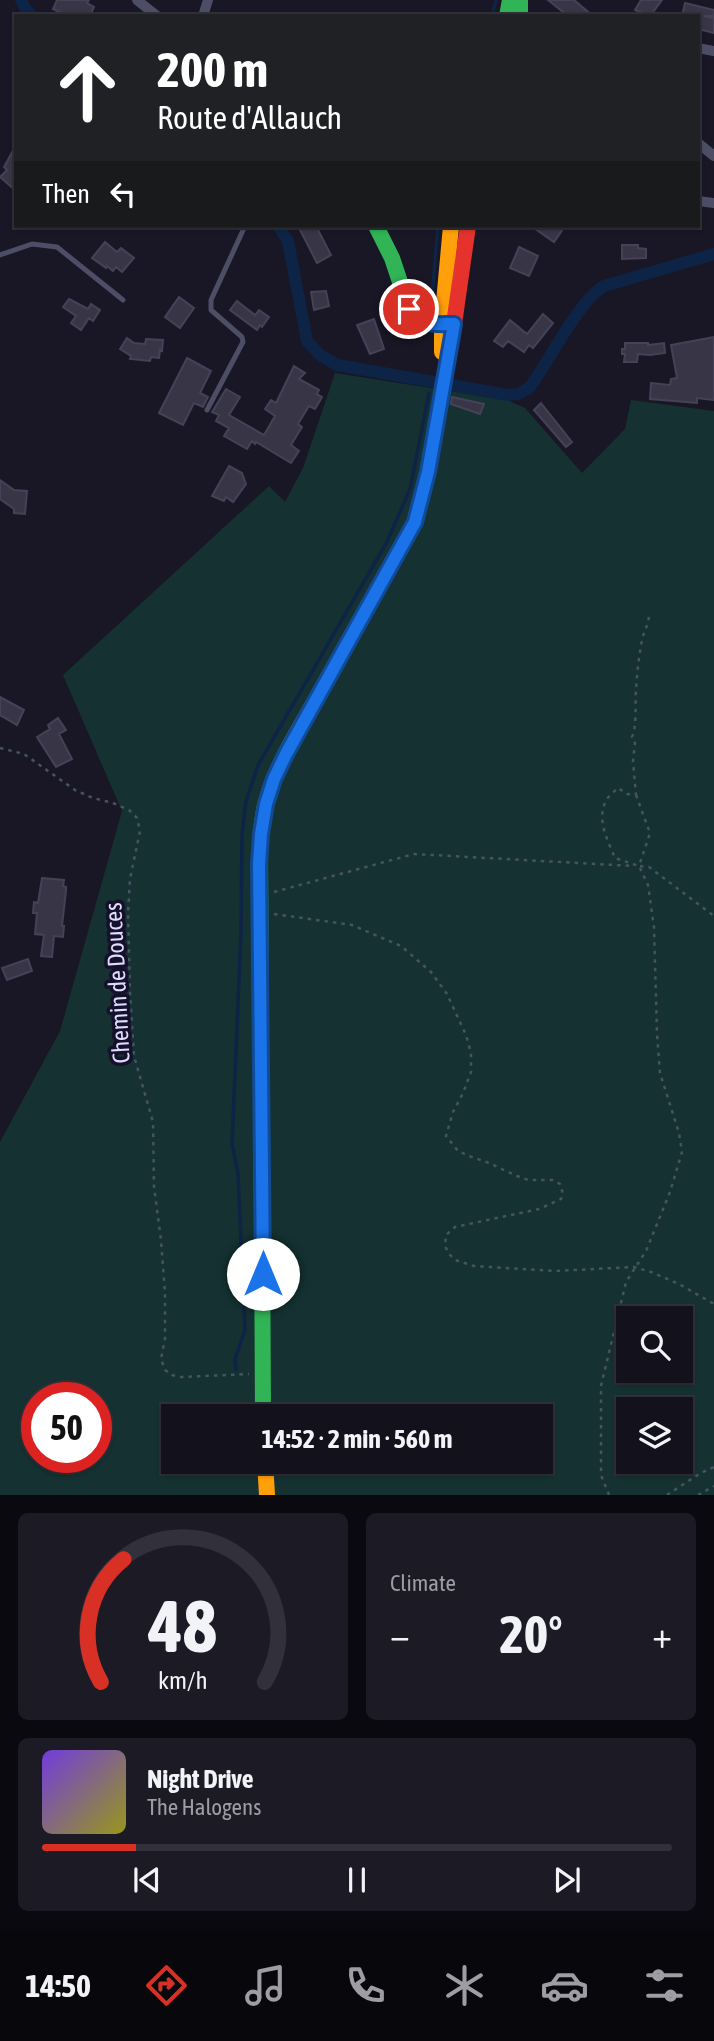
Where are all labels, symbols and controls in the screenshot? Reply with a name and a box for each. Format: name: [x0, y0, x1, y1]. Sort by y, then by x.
text: 200 m: [157, 41, 268, 97]
icon: ahead: [42, 42, 133, 133]
text: Route d'Allauch: [157, 99, 342, 136]
icon: left: [104, 175, 142, 213]
text: Then: [42, 179, 90, 209]
pin: [379, 279, 439, 339]
icon: arrive: [390, 290, 428, 328]
street label: Chemin de Douces: [99, 902, 135, 1064]
position arrow: [226, 1237, 300, 1311]
map controls: [616, 1306, 693, 1474]
button: search: [616, 1306, 693, 1383]
speed limit sign: 50: [21, 1382, 112, 1473]
button: layers: [616, 1397, 693, 1474]
text: 14:52 · 2 min · 560 m: [262, 1424, 452, 1454]
text: Climate: [390, 1570, 456, 1596]
text: 48: [148, 1585, 217, 1668]
text: 20°: [499, 1604, 563, 1664]
text: −: [390, 1613, 410, 1656]
text: +: [652, 1613, 672, 1656]
text: km/h: [158, 1666, 208, 1694]
text: Night Drive: [147, 1764, 254, 1794]
text: The Halogens: [147, 1794, 261, 1820]
icon: previous: [128, 1861, 166, 1899]
icon: pause: [338, 1861, 376, 1899]
icon: next: [548, 1861, 586, 1899]
icon: directions: [142, 1961, 191, 2010]
icon: music: [241, 1961, 290, 2010]
icon: phone: [341, 1961, 390, 2010]
icon: climate: [440, 1961, 489, 2010]
icon: car: [540, 1961, 589, 2010]
icon: filters: [640, 1961, 689, 2010]
text: 14:50: [25, 1967, 91, 2004]

